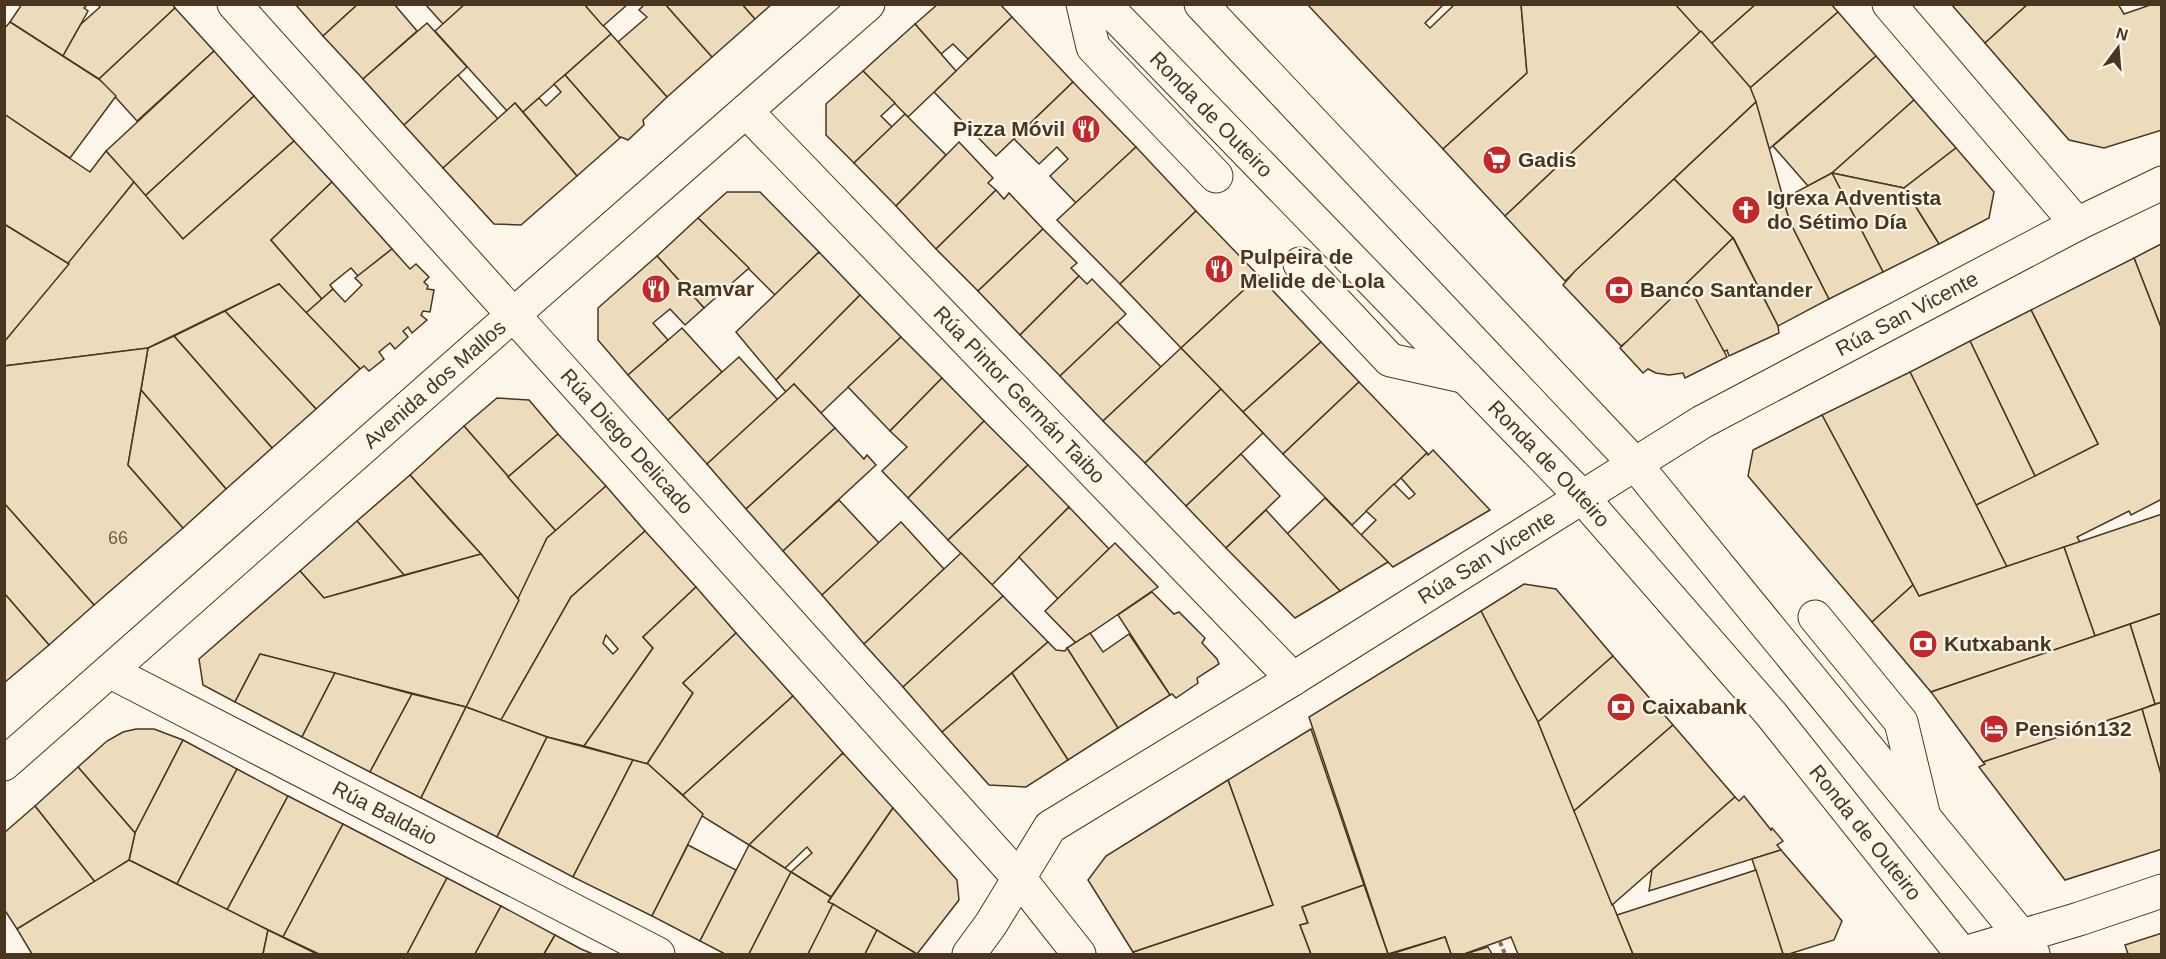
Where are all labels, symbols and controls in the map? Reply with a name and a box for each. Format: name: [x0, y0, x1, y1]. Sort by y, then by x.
north arrow: [2088, 18, 2148, 78]
text: N: [2114, 24, 2130, 44]
street label: Ronda de Outeiro: [1146, 47, 1278, 182]
restaurant icon: Pizza Móvil: [1070, 113, 1102, 145]
place label: Pizza Móvil: [953, 117, 1065, 140]
supermarket icon: Gadis: [1481, 144, 1513, 176]
place label: Gadis: [1518, 148, 1576, 171]
place label: Igrexa Adventista do Sétimo Día: [1767, 186, 1942, 233]
church icon: Igrexa Adventista do Sétimo Día: [1730, 194, 1762, 226]
place label: Pulpeira de Melide de Lola: [1240, 245, 1385, 292]
restaurant icon: Pulpeira de Melide de Lola: [1203, 253, 1235, 285]
street label: Rúa San Vicente: [1832, 266, 1982, 360]
restaurant icon: Ramvar: [640, 273, 672, 305]
bank icon: Banco Santander: [1603, 274, 1635, 306]
place label: Ramvar: [677, 277, 754, 300]
place label: Banco Santander: [1640, 278, 1813, 301]
street label: Rúa Pintor Germán Taibo: [929, 301, 1110, 488]
street label: Avenida dos Mallos: [358, 315, 510, 453]
street label: Rúa Diego Delicado: [556, 364, 698, 518]
street label: Ronda de Outeiro: [1484, 396, 1615, 532]
street label: Rúa San Vicente: [1414, 505, 1559, 608]
house number: 66: [108, 528, 128, 548]
bank icon: Kutxabank: [1907, 628, 1939, 660]
place label: Kutxabank: [1944, 632, 2052, 655]
bank icon: Caixabank: [1605, 691, 1637, 723]
place label: Caixabank: [1642, 695, 1747, 718]
hotel icon: Pensión132: [1978, 713, 2010, 745]
place label: Pensión132: [2015, 717, 2132, 740]
street label: Ronda de Outeiro: [1805, 760, 1926, 904]
street label: Rúa Baldaio: [329, 776, 441, 849]

